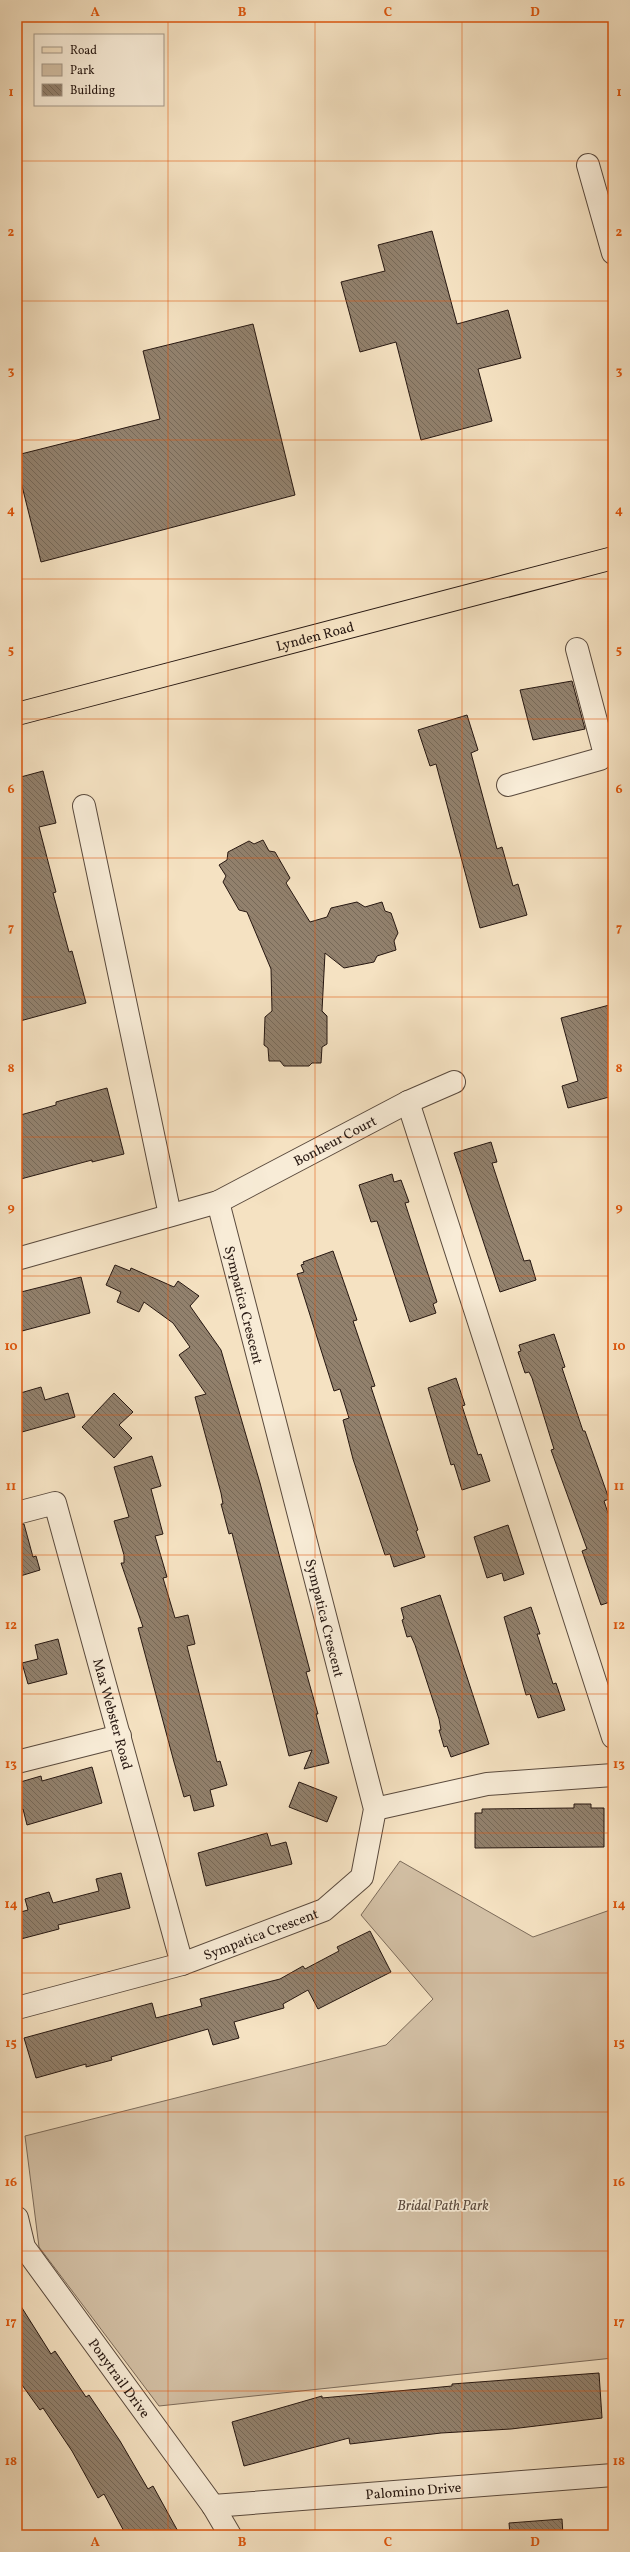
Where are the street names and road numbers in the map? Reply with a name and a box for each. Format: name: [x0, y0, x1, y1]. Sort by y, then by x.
street label: Lynden Road: [274, 618, 357, 657]
street label: Bonheur Court: [291, 1112, 381, 1172]
street label: Sympatica Crescent: [219, 1244, 266, 1367]
street label: Sympatica Crescent: [300, 1557, 347, 1680]
street label: Max Webster Road: [87, 1656, 136, 1772]
street label: Sympatica Crescent: [201, 1905, 322, 1966]
street label: Ponytrail Drive: [83, 2335, 154, 2423]
street label: Palomino Drive: [365, 2479, 463, 2505]

